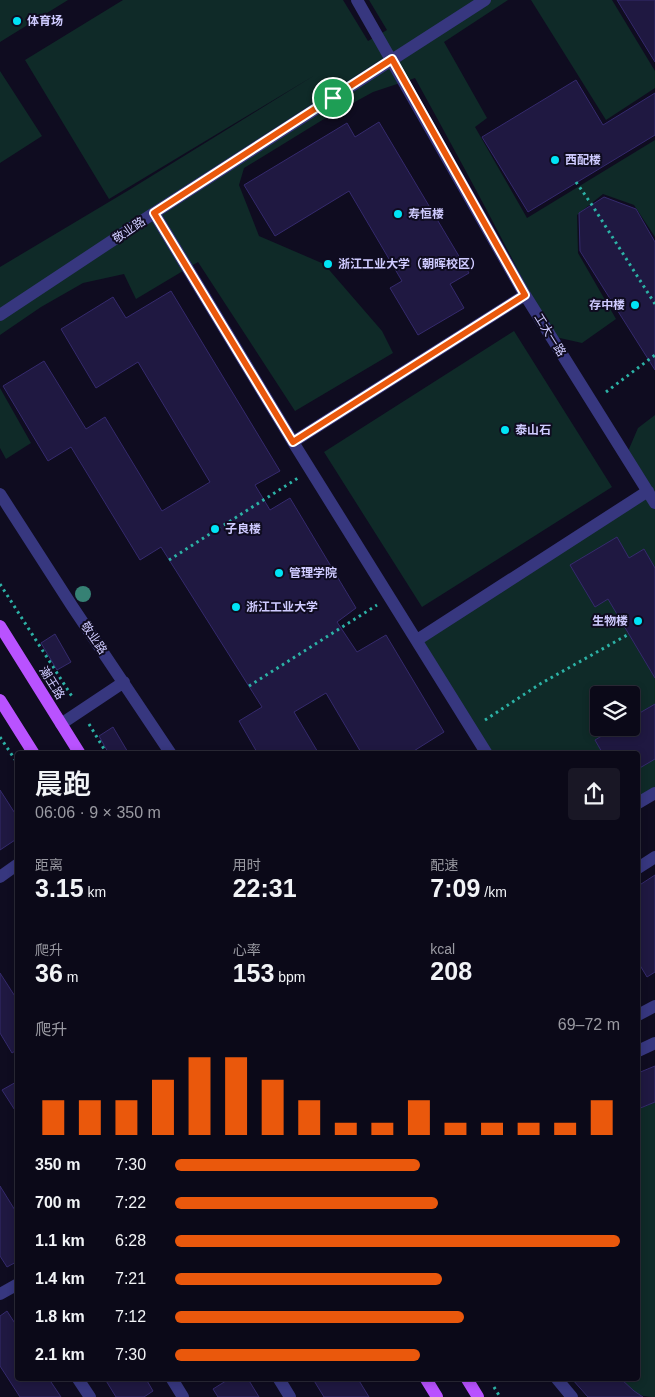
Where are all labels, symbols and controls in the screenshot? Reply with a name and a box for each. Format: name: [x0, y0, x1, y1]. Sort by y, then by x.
place label: 体育场: [27, 14, 63, 28]
marker: 体育场: [11, 15, 23, 27]
pin: [312, 77, 354, 119]
icon: arrive: [319, 84, 347, 112]
place label: 西配楼: [565, 153, 601, 167]
marker: 西配楼: [549, 154, 561, 166]
place label: 寿恒楼: [408, 207, 444, 221]
marker: 寿恒楼: [392, 208, 404, 220]
street label: 敬业路: [110, 214, 148, 246]
place label: 浙江工业大学（朝晖校区）: [338, 257, 482, 271]
marker: 浙江工业大学（朝晖校区）: [322, 258, 334, 270]
place label: 存中楼: [589, 298, 625, 312]
marker: 存中楼: [629, 299, 641, 311]
street label: 工大一路: [531, 311, 569, 359]
place label: 泰山石: [515, 423, 551, 437]
marker: 泰山石: [499, 424, 511, 436]
place label: 子良楼: [225, 522, 261, 536]
marker: 子良楼: [209, 523, 221, 535]
place label: 管理学院: [289, 566, 337, 580]
marker: 管理学院: [273, 567, 285, 579]
place label: 浙江工业大学: [246, 600, 318, 614]
marker: 浙江工业大学: [230, 601, 242, 613]
place label: 生物楼: [592, 614, 628, 628]
marker: 生物楼: [632, 615, 644, 627]
street label: 敬业路: [78, 619, 110, 657]
street label: 潮王路: [37, 664, 67, 702]
map controls: [590, 686, 640, 736]
button: layers: [590, 686, 640, 736]
button: share: [568, 768, 620, 820]
text: 晨跑: [35, 769, 91, 800]
text: 06:06 · 9 × 350 m: [35, 804, 161, 821]
text: 距离: [35, 857, 63, 873]
text: 用时: [233, 857, 261, 873]
text: 配速: [430, 857, 458, 873]
text: 3.15: [35, 874, 84, 902]
text: 22:31: [233, 874, 297, 902]
text: 7:09: [430, 874, 480, 902]
text: km: [84, 884, 106, 900]
text: /km: [480, 884, 507, 900]
text: kcal: [430, 941, 455, 957]
text: 爬升: [35, 942, 63, 958]
text: 心率: [233, 942, 261, 958]
text: 208: [430, 957, 472, 985]
text: 36: [35, 959, 63, 987]
text: 153: [233, 959, 274, 987]
text: m: [63, 969, 78, 985]
text: bpm: [274, 969, 306, 985]
text: 69–72 m: [558, 1016, 620, 1033]
text: 爬升: [35, 1021, 67, 1038]
text: 350 m: [35, 1156, 80, 1173]
text: 7:30: [115, 1156, 146, 1173]
text: 700 m: [35, 1194, 80, 1211]
text: 7:22: [115, 1194, 146, 1211]
text: 1.1 km: [35, 1232, 85, 1249]
text: 6:28: [115, 1232, 146, 1249]
text: 1.4 km: [35, 1270, 85, 1287]
text: 7:21: [115, 1270, 146, 1287]
text: 1.8 km: [35, 1308, 85, 1325]
text: 7:12: [115, 1308, 146, 1325]
text: 2.1 km: [35, 1346, 85, 1363]
text: 7:30: [115, 1346, 146, 1363]

